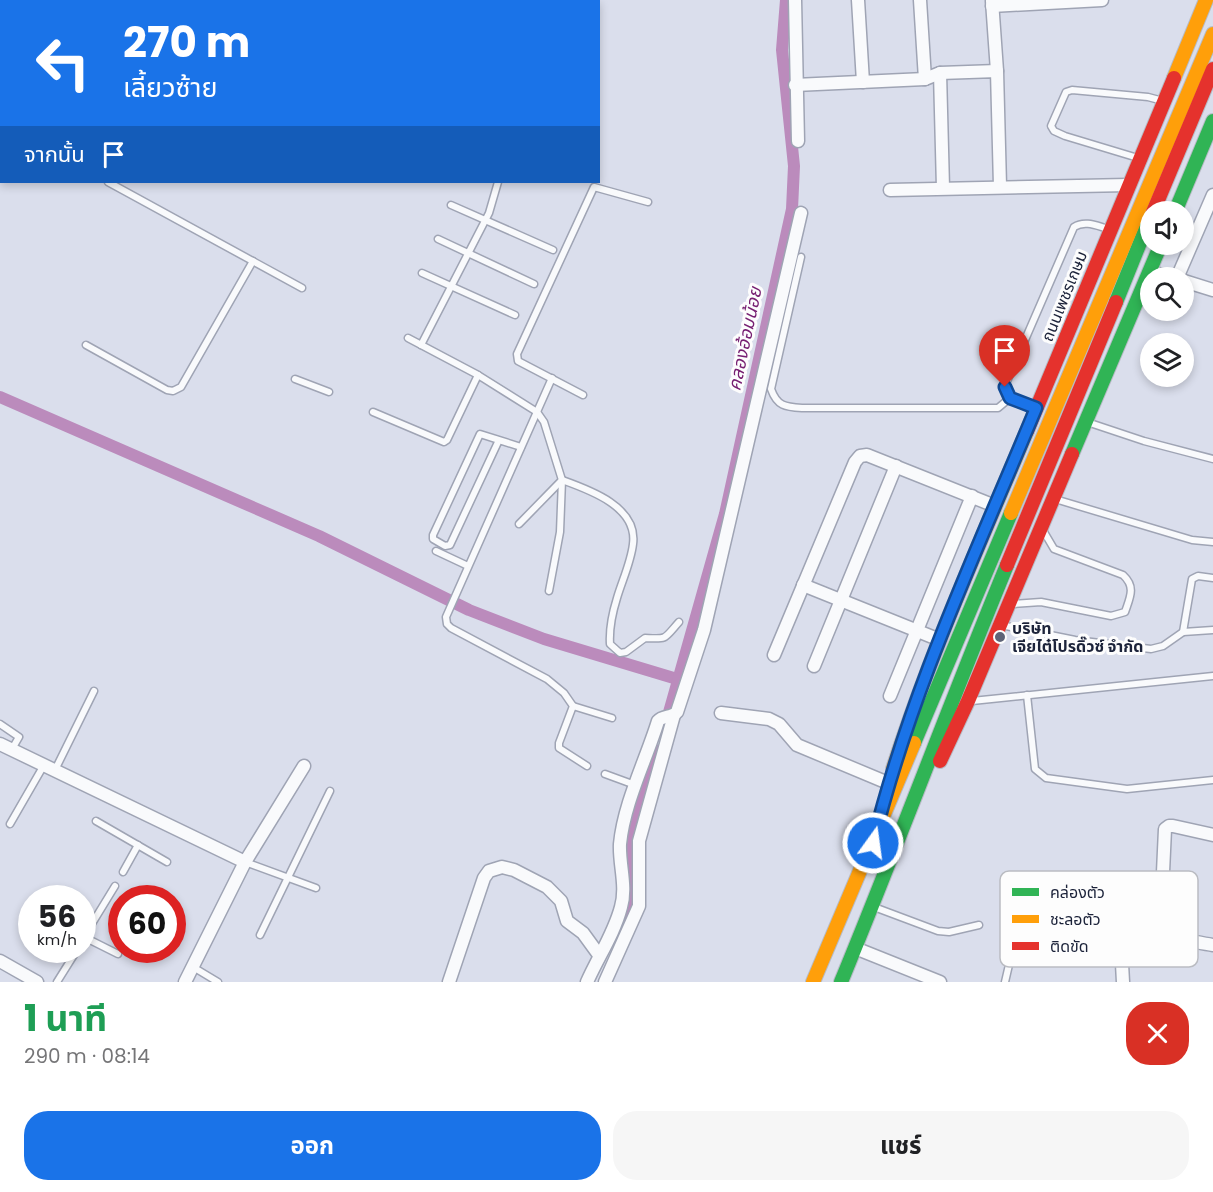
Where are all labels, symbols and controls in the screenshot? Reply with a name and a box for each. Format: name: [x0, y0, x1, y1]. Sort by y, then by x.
text: 270 m: [123, 13, 250, 72]
icon: left: [24, 24, 102, 102]
text: เลี้ยวซ้าย: [123, 69, 217, 106]
icon: arrive: [97, 138, 130, 171]
text: จากนั้น: [24, 139, 85, 170]
map controls: [1140, 201, 1194, 387]
button: sound: [1140, 201, 1194, 255]
street label: ถนนเพชรเกษม: [1036, 247, 1093, 345]
button: search: [1140, 267, 1194, 321]
water label: คลองอ้อมน้อย: [721, 284, 768, 393]
pin: [979, 325, 1030, 387]
button: layers: [1140, 333, 1194, 387]
icon: arrive: [988, 334, 1021, 367]
place label: บริษัท เจียไต๋โปรดิ๊วซ์ จำกัด: [1012, 617, 1143, 658]
marker: บริษัท เจียไต๋โปรดิ๊วซ์ จำกัด: [993, 630, 1007, 644]
position arrow: [841, 811, 905, 875]
legend: [1000, 871, 1198, 967]
text: คล่องตัว: [1050, 881, 1105, 904]
speed limit sign: 60: [108, 885, 186, 963]
text: 56: [38, 895, 76, 938]
text: ชะลอตัว: [1050, 908, 1101, 931]
text: km/h: [37, 929, 77, 950]
text: ติดขัด: [1050, 935, 1089, 958]
text: 1 นาที: [24, 993, 107, 1044]
button: close: [1126, 1002, 1189, 1065]
text: 290 m · 08:14: [24, 1042, 150, 1070]
button: ออก: [24, 1111, 601, 1180]
button: แชร์: [613, 1111, 1189, 1180]

